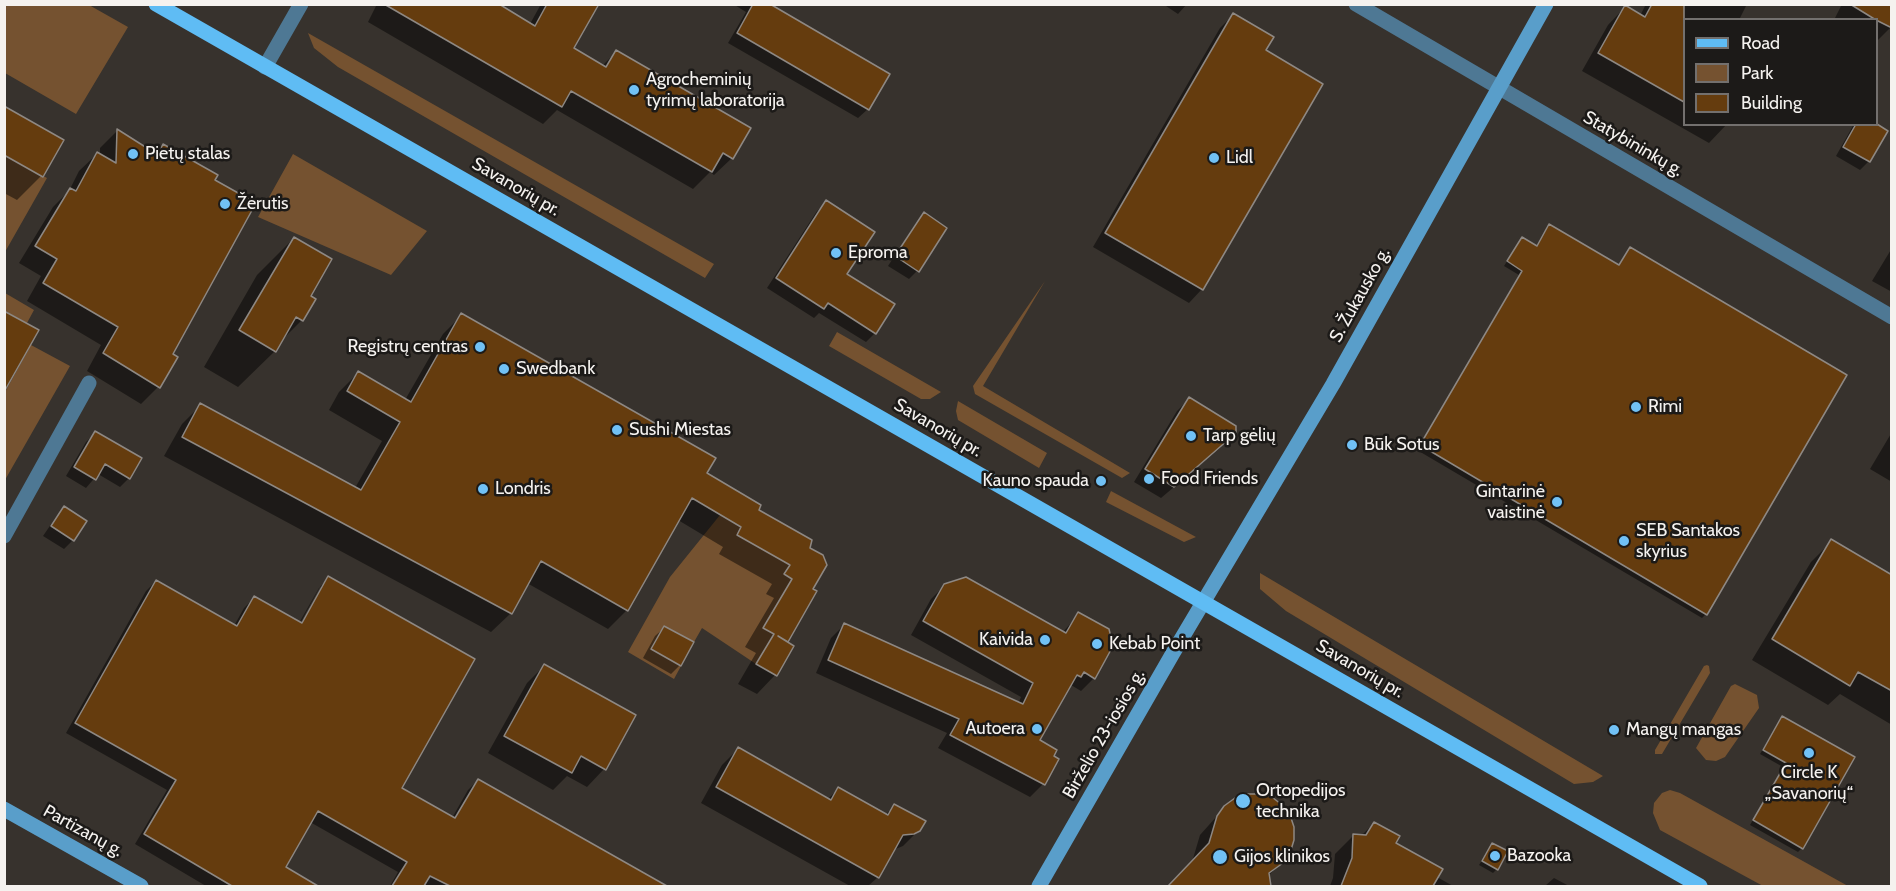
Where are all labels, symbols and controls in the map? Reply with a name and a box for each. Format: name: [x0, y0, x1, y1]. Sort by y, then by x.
legend: [1683, 18, 1878, 126]
text: Road: [1741, 32, 1780, 54]
text: Park: [1741, 62, 1773, 84]
place label: Agrocheminių tyrimų laboratorija: [646, 69, 785, 112]
marker: Agrocheminių tyrimų laboratorija: [627, 83, 641, 97]
text: Building: [1741, 92, 1802, 114]
street label: Statybininkų g.: [1579, 107, 1687, 181]
place label: Pietų stalas: [145, 143, 230, 165]
marker: Pietų stalas: [126, 147, 140, 161]
place label: Lidl: [1226, 147, 1253, 169]
marker: Lidl: [1207, 151, 1221, 165]
street label: Savanorių pr.: [468, 153, 564, 221]
place label: Žėrutis: [237, 193, 289, 215]
marker: Žėrutis: [218, 197, 232, 211]
place label: Eproma: [848, 242, 908, 264]
street label: S. Žukausko g.: [1325, 244, 1395, 346]
marker: Eproma: [829, 246, 843, 260]
place label: Registrų centras: [348, 336, 468, 358]
marker: Registrų centras: [473, 340, 487, 354]
place label: Swedbank: [516, 358, 595, 380]
marker: Swedbank: [497, 362, 511, 376]
street label: Savanorių pr.: [890, 394, 986, 462]
place label: Rimi: [1648, 396, 1682, 418]
marker: Rimi: [1629, 400, 1643, 414]
place label: Sushi Miestas: [629, 419, 731, 441]
marker: Sushi Miestas: [610, 423, 624, 437]
place label: Tarp gėlių: [1203, 425, 1276, 447]
marker: Tarp gėlių: [1184, 429, 1198, 443]
place label: Būk Sotus: [1364, 434, 1440, 456]
marker: Būk Sotus: [1345, 438, 1359, 452]
place label: Food Friends: [1161, 468, 1258, 490]
place label: Kauno spauda: [983, 470, 1089, 492]
marker: Food Friends: [1142, 472, 1156, 486]
marker: Kauno spauda: [1094, 474, 1108, 488]
place label: Londris: [495, 478, 551, 500]
place label: Gintarinė vaistinė: [1476, 481, 1545, 524]
marker: Londris: [476, 482, 490, 496]
marker: Gintarinė vaistinė: [1550, 495, 1564, 509]
place label: SEB Santakos skyrius: [1636, 520, 1740, 562]
marker: SEB Santakos skyrius: [1617, 534, 1631, 548]
place label: Kaivida: [979, 629, 1033, 651]
marker: Kaivida: [1038, 633, 1052, 647]
place label: Kebab Point: [1109, 633, 1200, 655]
street label: Savanorių pr.: [1312, 635, 1408, 703]
marker: Kebab Point: [1090, 637, 1104, 651]
street label: Birželio 23-iosios g.: [1058, 666, 1150, 802]
place label: Autoera: [965, 718, 1025, 740]
place label: Mangų mangas: [1626, 719, 1741, 741]
marker: Autoera: [1030, 722, 1044, 736]
marker: Mangų mangas: [1607, 723, 1621, 737]
marker: Circle K „Savanorių“: [1802, 746, 1816, 760]
place label: Circle K „Savanorių“: [1765, 762, 1853, 804]
place label: Ortopedijos technika: [1256, 780, 1346, 822]
marker: Ortopedijos technika: [1234, 792, 1252, 810]
street label: Partizanų g.: [39, 800, 127, 862]
place label: Bazooka: [1507, 845, 1571, 867]
place label: Gijos klinikos: [1234, 846, 1330, 868]
marker: Gijos klinikos: [1211, 848, 1229, 866]
marker: Bazooka: [1488, 849, 1502, 863]

